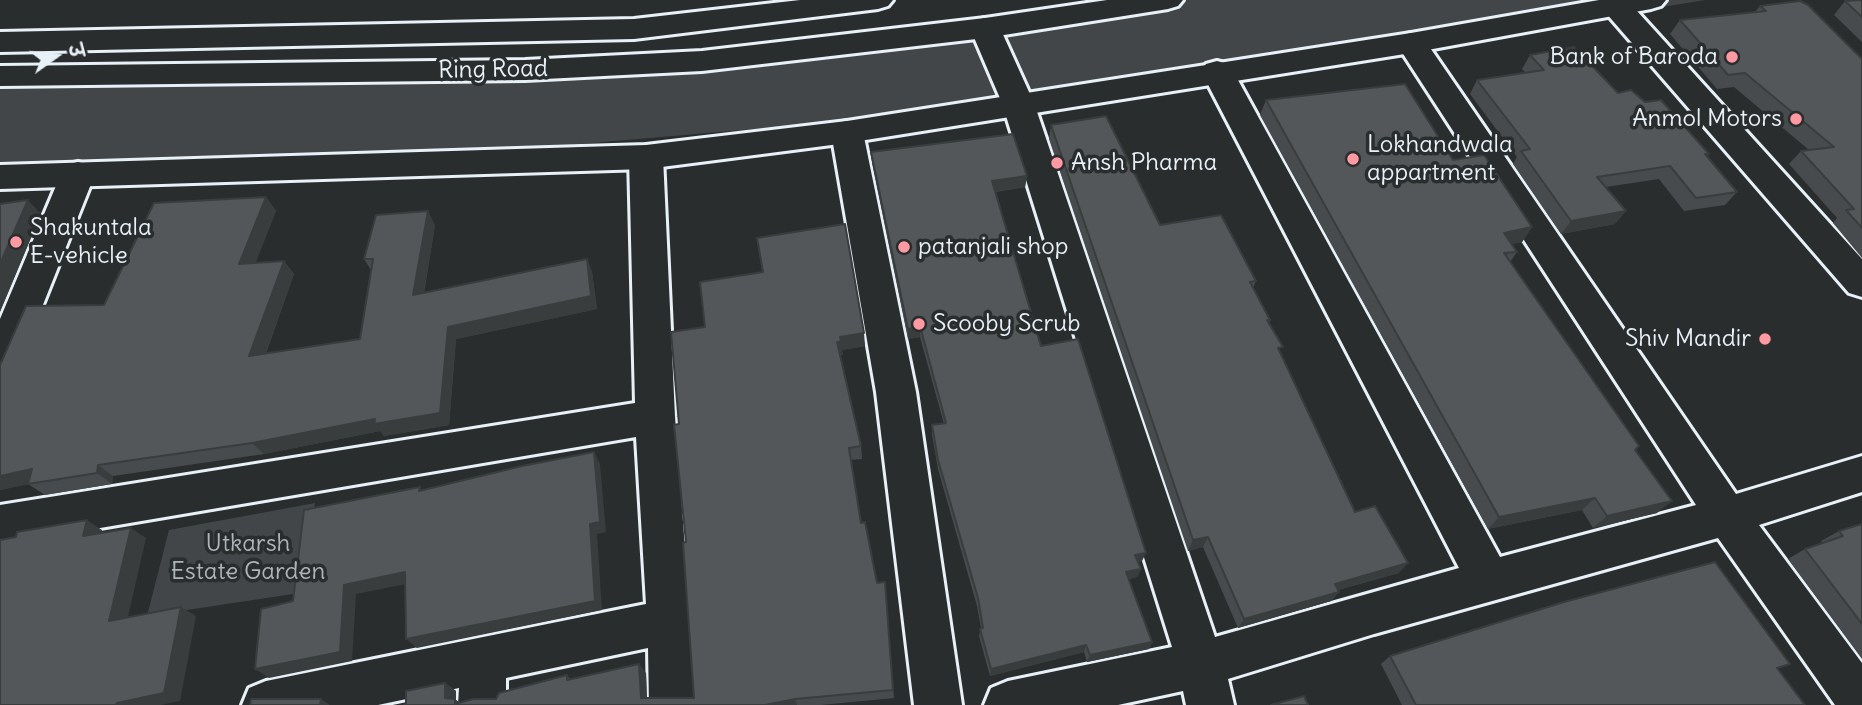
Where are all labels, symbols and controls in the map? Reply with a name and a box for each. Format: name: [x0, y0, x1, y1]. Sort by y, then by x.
north arrow: [21, 21, 91, 91]
text: उ: [63, 41, 90, 60]
place label: Bank of Baroda: [1550, 43, 1718, 71]
marker: Bank of Baroda: [1724, 49, 1740, 65]
street label: Ring Road: [438, 55, 548, 85]
place label: Anmol Motors: [1632, 105, 1782, 133]
marker: Anmol Motors: [1788, 111, 1804, 127]
place label: Lokhandwala appartment: [1367, 131, 1513, 187]
place label: Ansh Pharma: [1071, 149, 1217, 177]
marker: Lokhandwala appartment: [1345, 151, 1361, 167]
marker: Ansh Pharma: [1049, 155, 1065, 171]
place label: Shakuntala E-vehicle: [30, 214, 152, 270]
place label: patanjali shop: [918, 233, 1069, 261]
marker: Shakuntala E-vehicle: [8, 234, 24, 250]
marker: patanjali shop: [896, 239, 912, 255]
place label: Scooby Scrub: [933, 310, 1081, 338]
marker: Scooby Scrub: [911, 316, 927, 332]
place label: Shiv Mandir: [1625, 325, 1751, 353]
marker: Shiv Mandir: [1757, 331, 1773, 347]
park label: Utkarsh Estate Garden: [171, 530, 325, 586]

